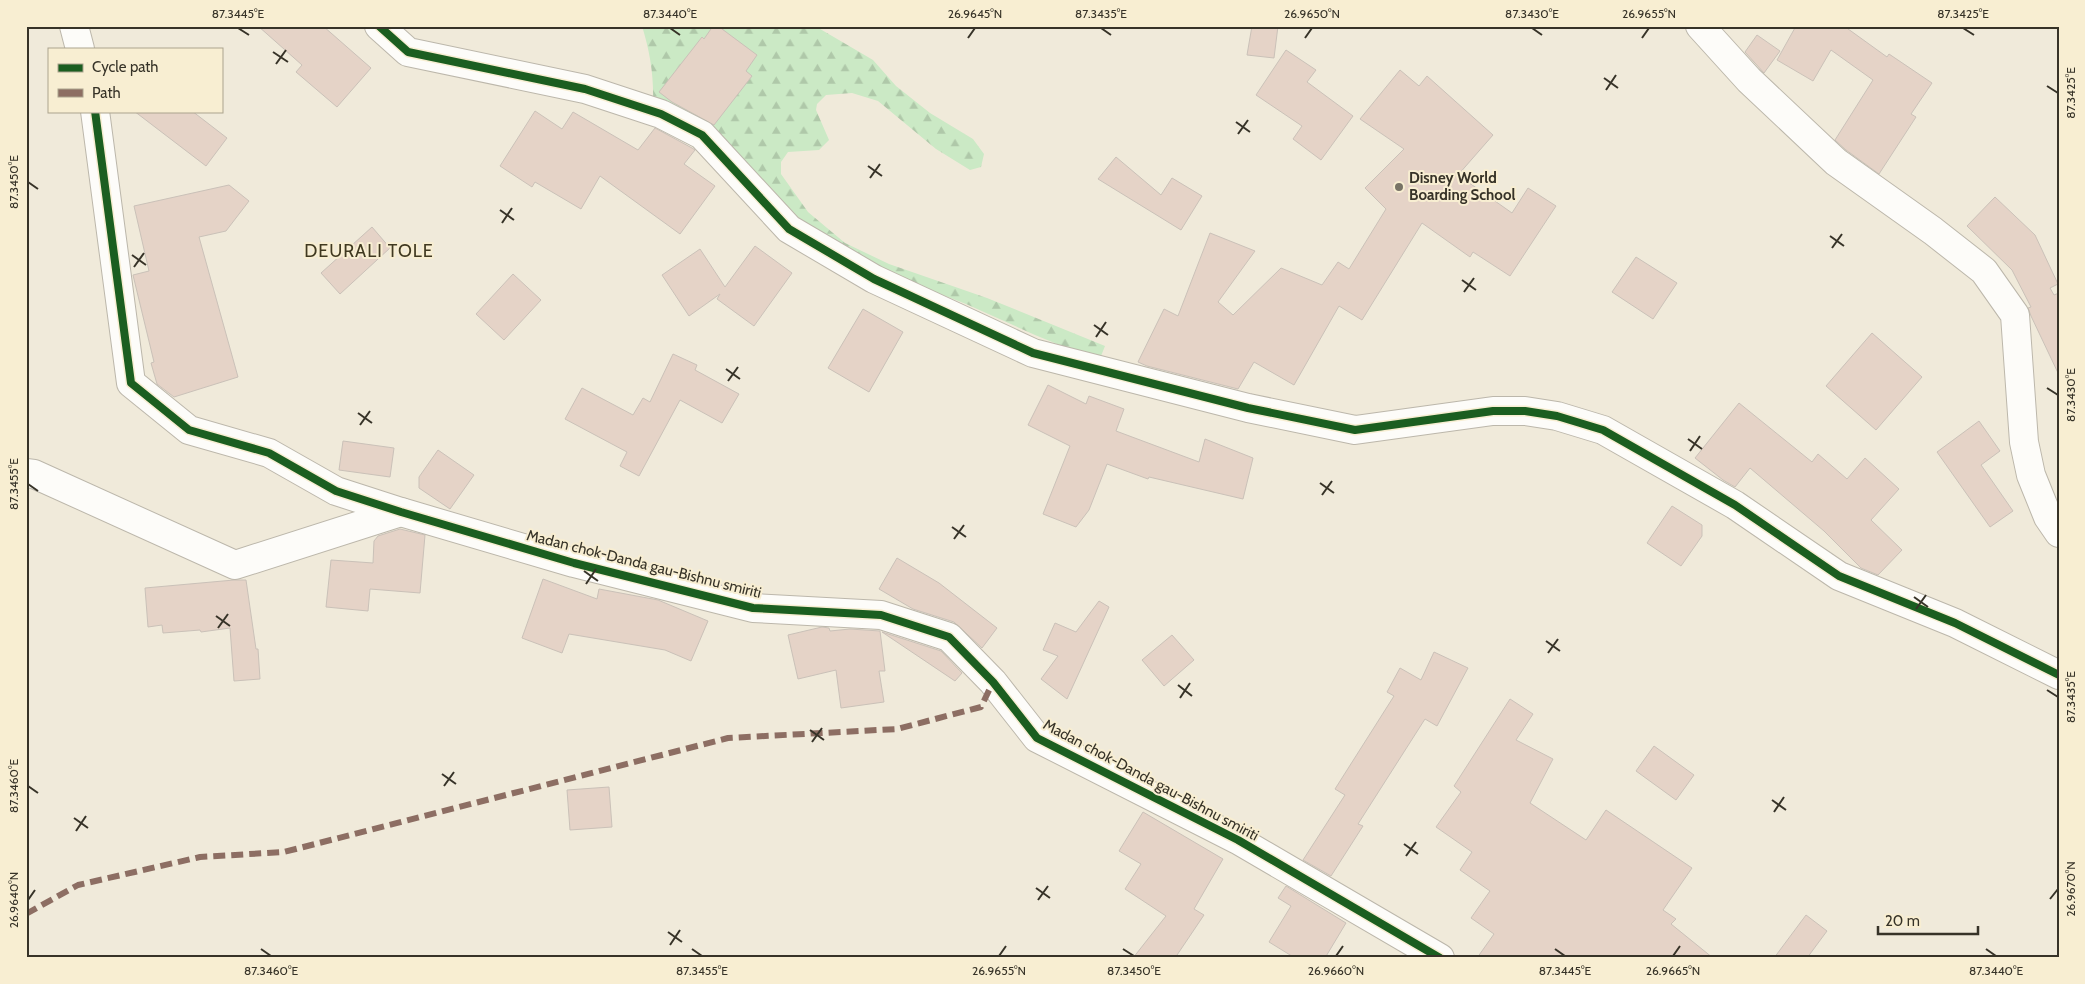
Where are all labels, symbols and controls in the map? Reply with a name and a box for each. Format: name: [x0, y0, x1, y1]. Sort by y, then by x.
text: 87.3445°E: [212, 6, 265, 21]
text: 87.3440°E: [643, 6, 697, 21]
text: 26.9645°N: [948, 6, 1002, 21]
text: 87.3435°E: [1075, 6, 1127, 21]
text: 26.9650°N: [1284, 6, 1340, 21]
text: 87.3430°E: [1505, 6, 1559, 21]
text: 26.9655°N: [1622, 6, 1676, 21]
text: 87.3425°E: [1937, 6, 1989, 21]
legend: [48, 48, 222, 112]
text: Cycle path: [92, 58, 158, 76]
text: 87.3425°E: [2063, 67, 2078, 119]
text: Path: [92, 84, 121, 102]
text: 87.3450°E: [6, 155, 21, 209]
place label: Disney World Boarding School: [1409, 169, 1515, 204]
marker: Disney World Boarding School: [1393, 181, 1405, 193]
district label: DEURALI TOLE: [304, 240, 434, 262]
text: 87.3430°E: [2063, 368, 2078, 422]
text: 87.3455°E: [6, 458, 21, 510]
street label: Madan chok-Danda gau-Bishnu smiriti: [525, 526, 763, 602]
text: 87.3435°E: [2063, 671, 2078, 723]
street label: Madan chok-Danda gau-Bishnu smiriti: [1040, 715, 1262, 845]
text: 87.3460°E: [6, 759, 21, 813]
text: 26.9670°N: [2063, 861, 2078, 917]
text: 26.9640°N: [6, 872, 21, 928]
scale bar: [1878, 904, 1978, 936]
text: 20 m: [1885, 912, 1920, 930]
text: 87.3460°E: [244, 963, 298, 978]
text: 87.3455°E: [676, 963, 728, 978]
text: 26.9655°N: [972, 963, 1026, 978]
text: 87.3450°E: [1107, 963, 1161, 978]
text: 26.9660°N: [1308, 963, 1364, 978]
text: 87.3445°E: [1539, 963, 1592, 978]
text: 26.9665°N: [1646, 963, 1700, 978]
text: 87.3440°E: [1969, 963, 2023, 978]

